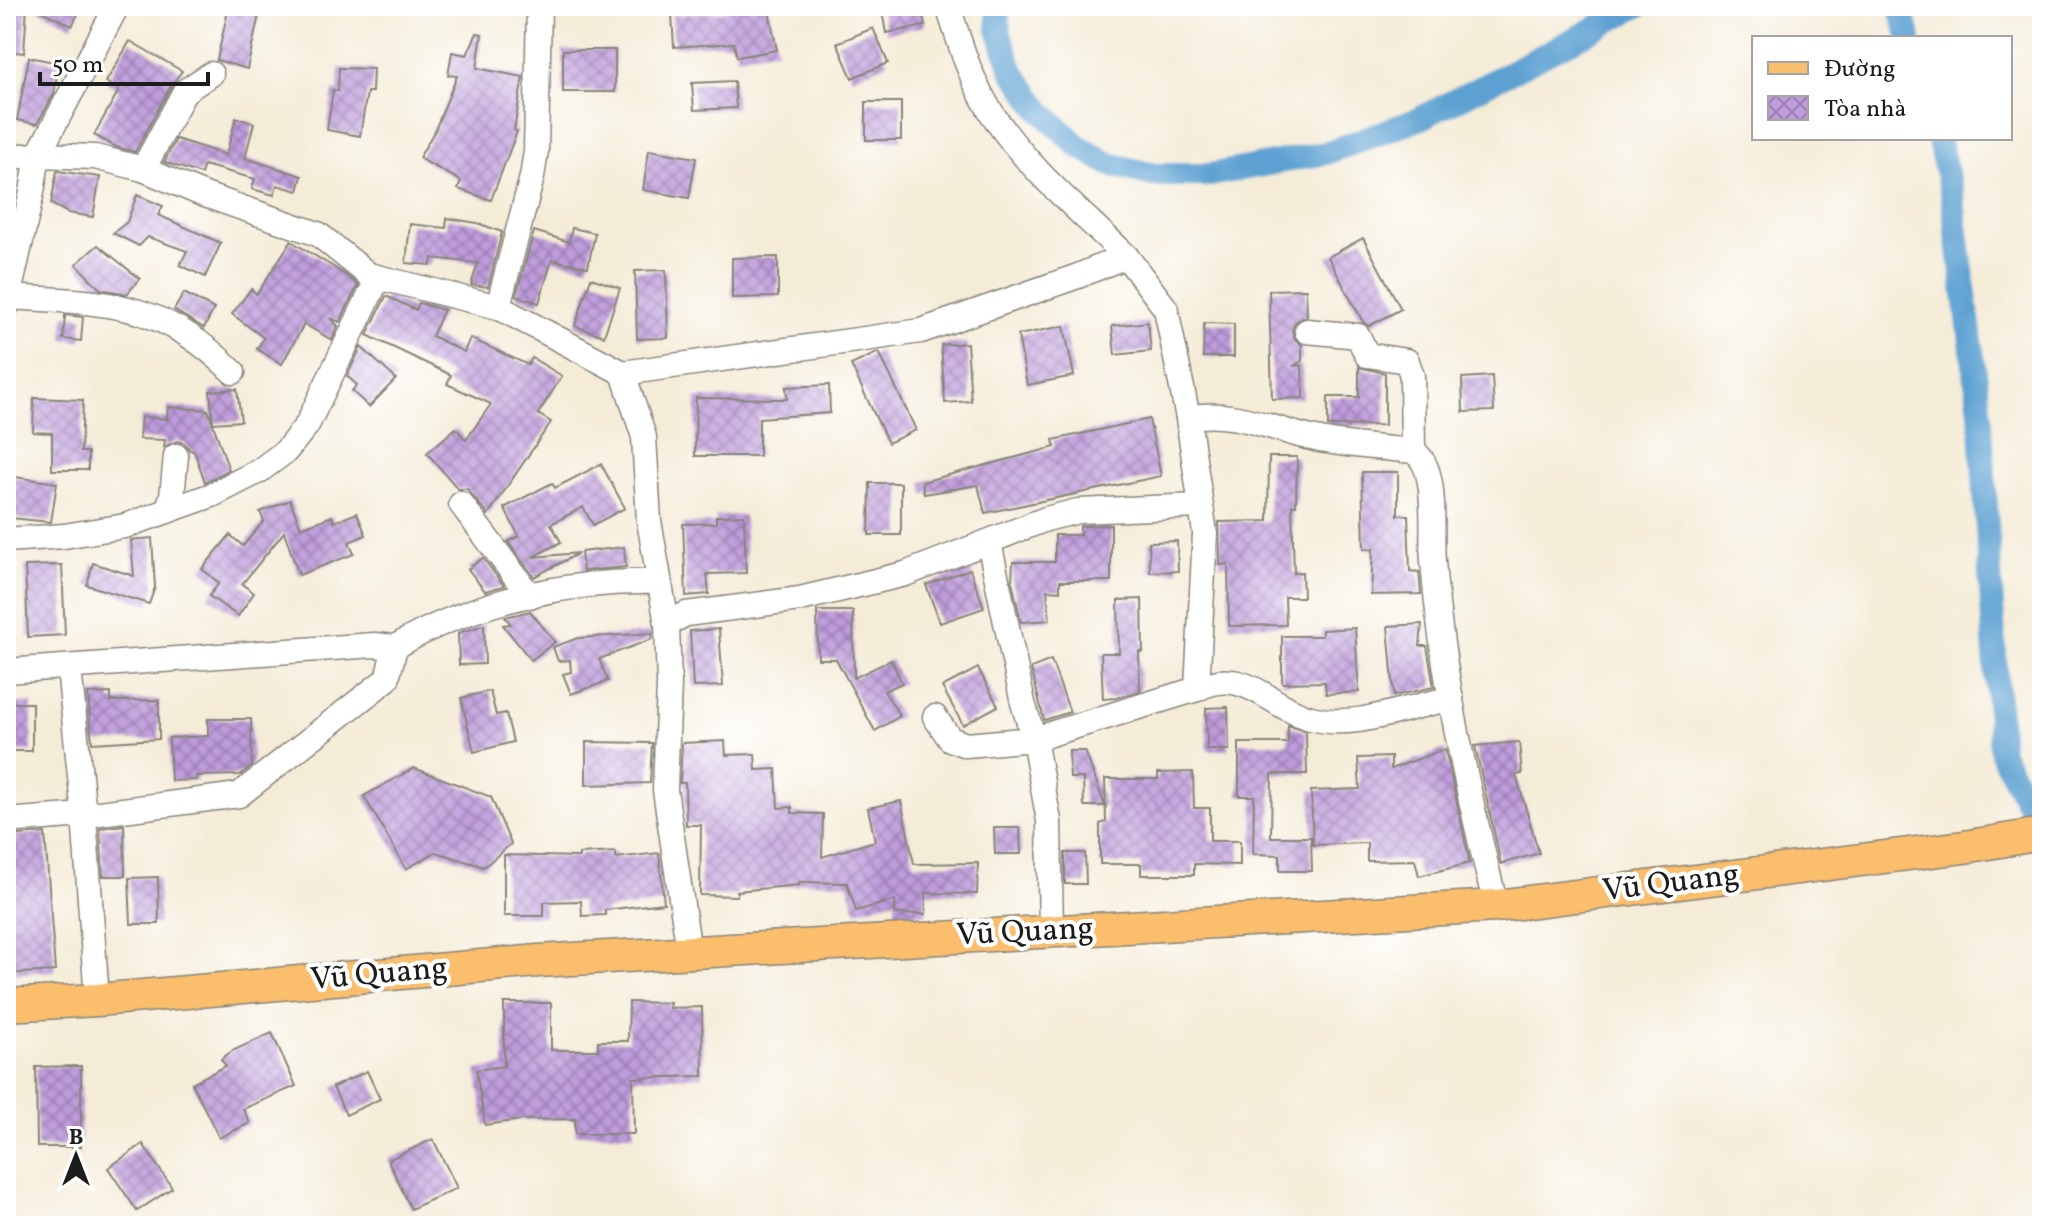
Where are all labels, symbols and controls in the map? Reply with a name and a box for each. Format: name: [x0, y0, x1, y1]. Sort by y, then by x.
scale bar: [40, 36, 208, 86]
legend: [1752, 36, 2012, 140]
text: 50 m: [52, 49, 104, 83]
text: Đường: [1824, 53, 1896, 87]
text: Tòa nhà: [1824, 93, 1906, 127]
street label: Vũ Quang: [1600, 854, 1742, 914]
street label: Vũ Quang: [955, 907, 1095, 959]
street label: Vũ Quang: [309, 947, 449, 1003]
north arrow: [36, 1116, 116, 1196]
text: B: [69, 1123, 83, 1154]

